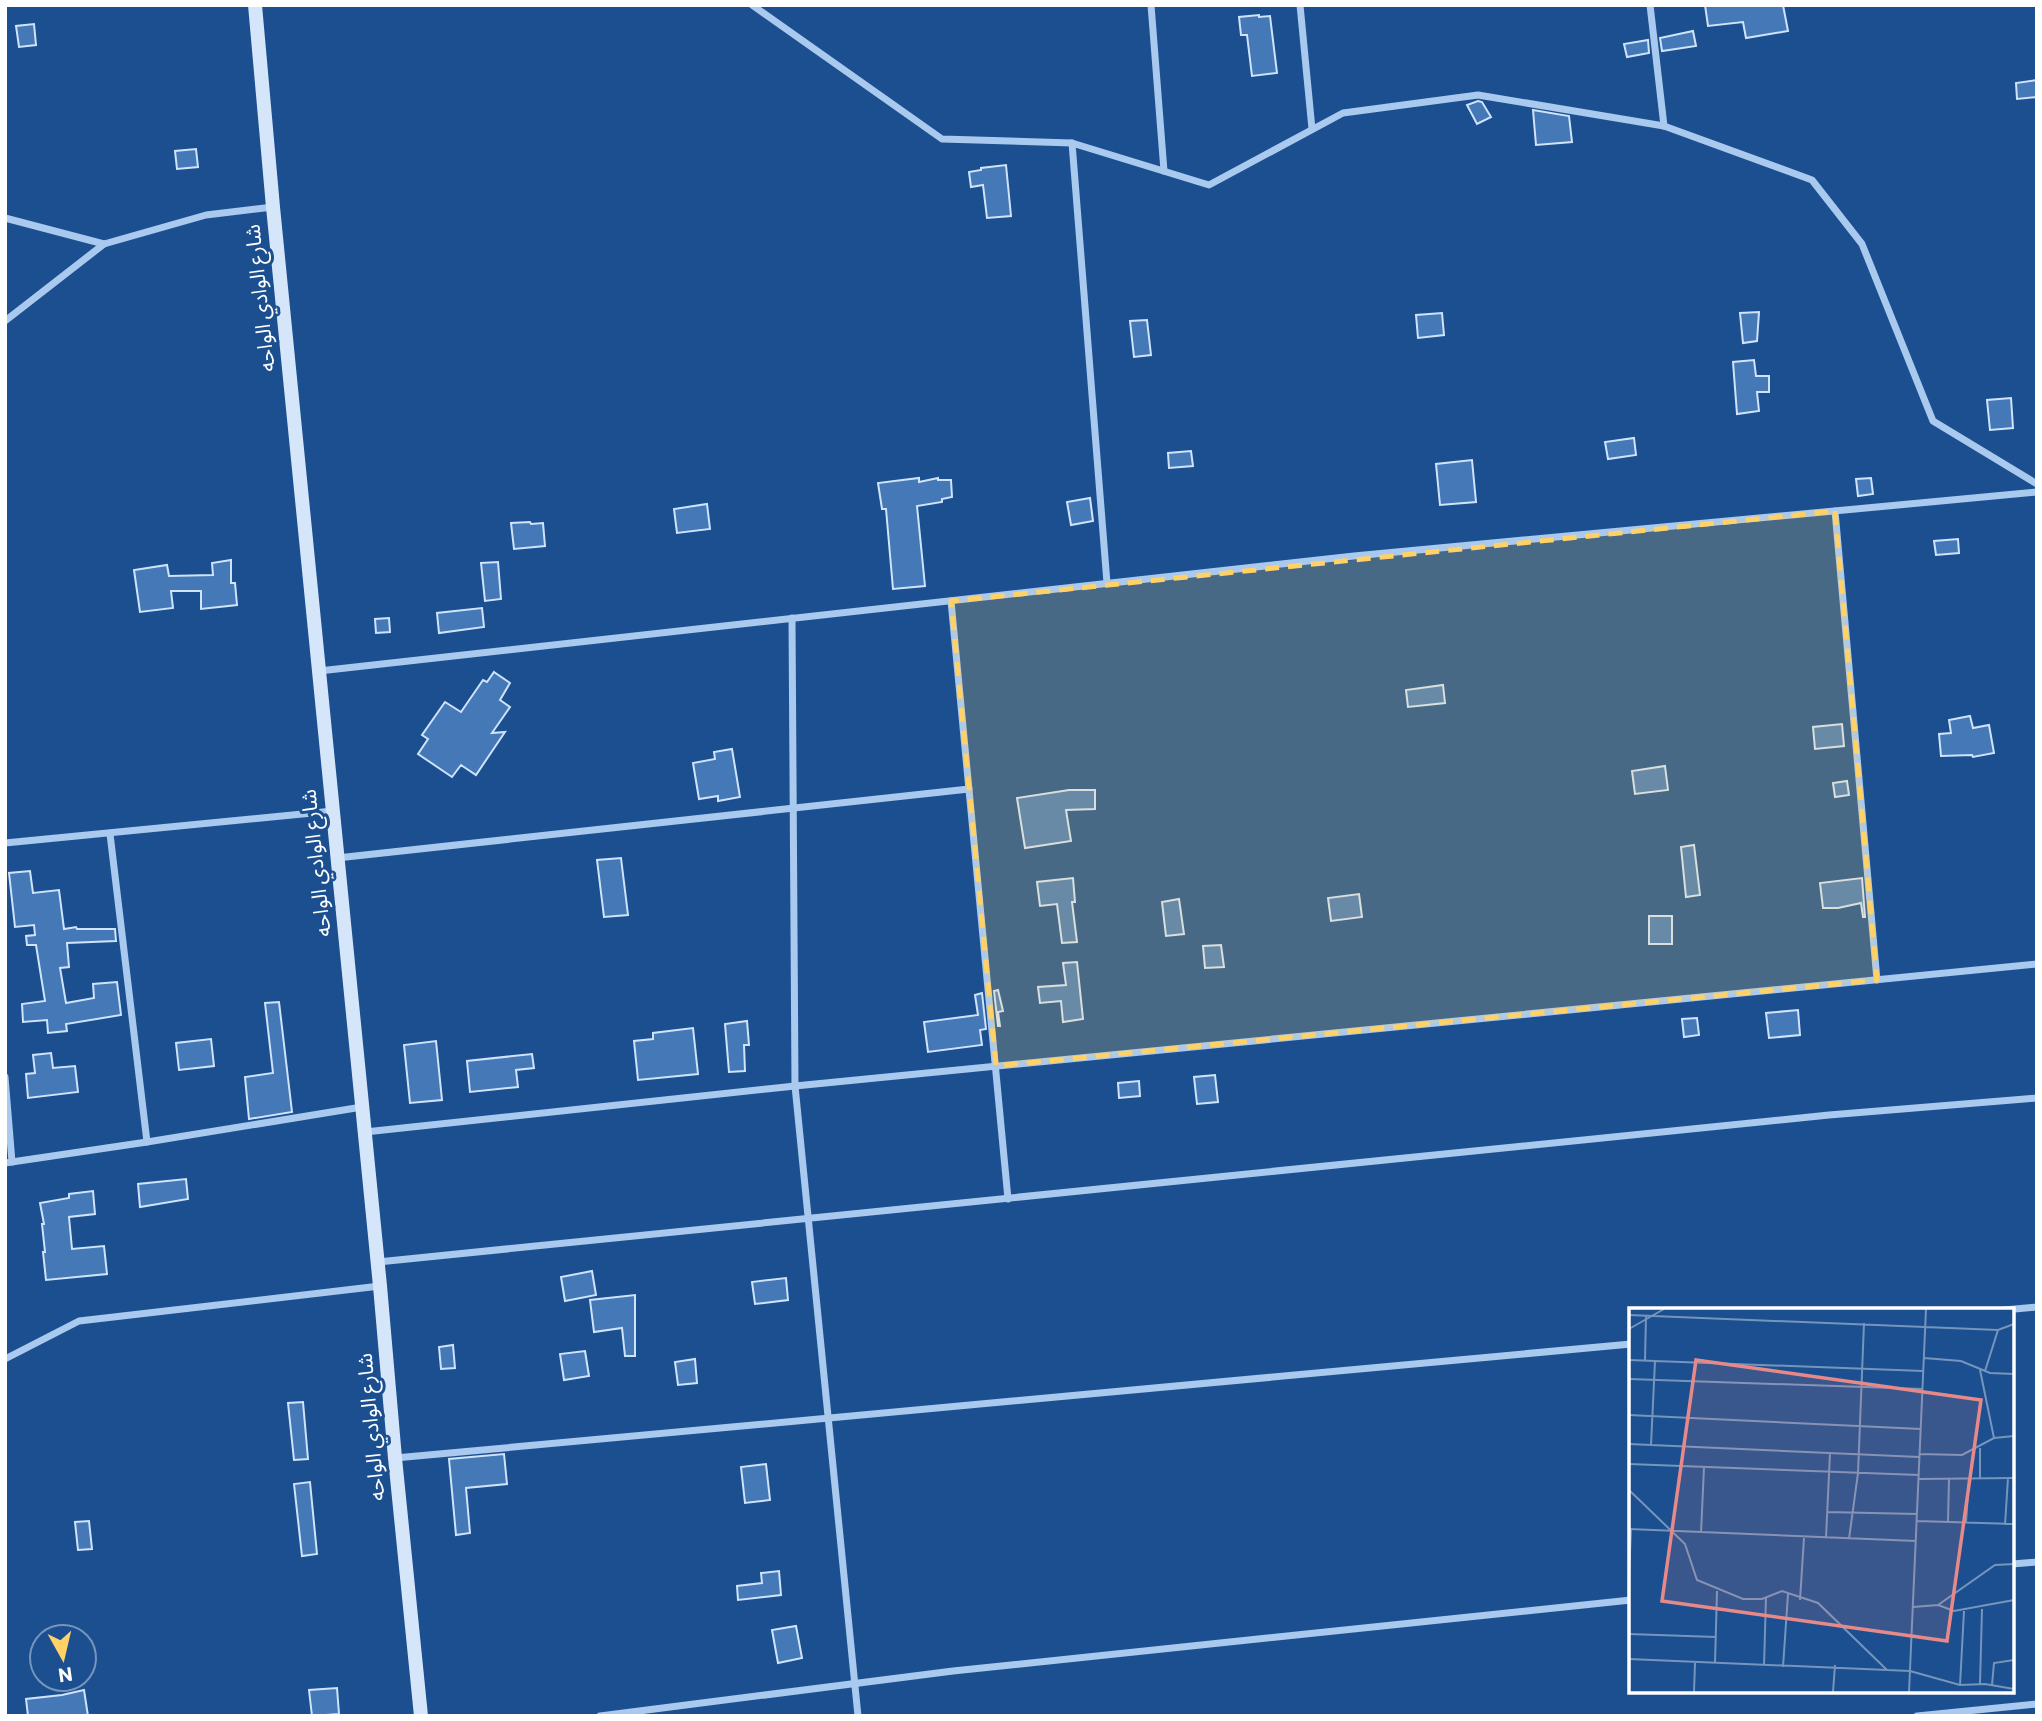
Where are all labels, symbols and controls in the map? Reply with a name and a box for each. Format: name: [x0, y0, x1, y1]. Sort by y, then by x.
street label: شارع الوادي الواحه: [238, 223, 284, 373]
street label: شارع الوادي الواحه: [294, 788, 340, 938]
inset map: [1629, 1308, 2014, 1693]
street label: شارع الوادي الواحه: [351, 1352, 393, 1502]
north arrow: [28, 1623, 98, 1693]
text: N: [57, 1663, 74, 1688]

